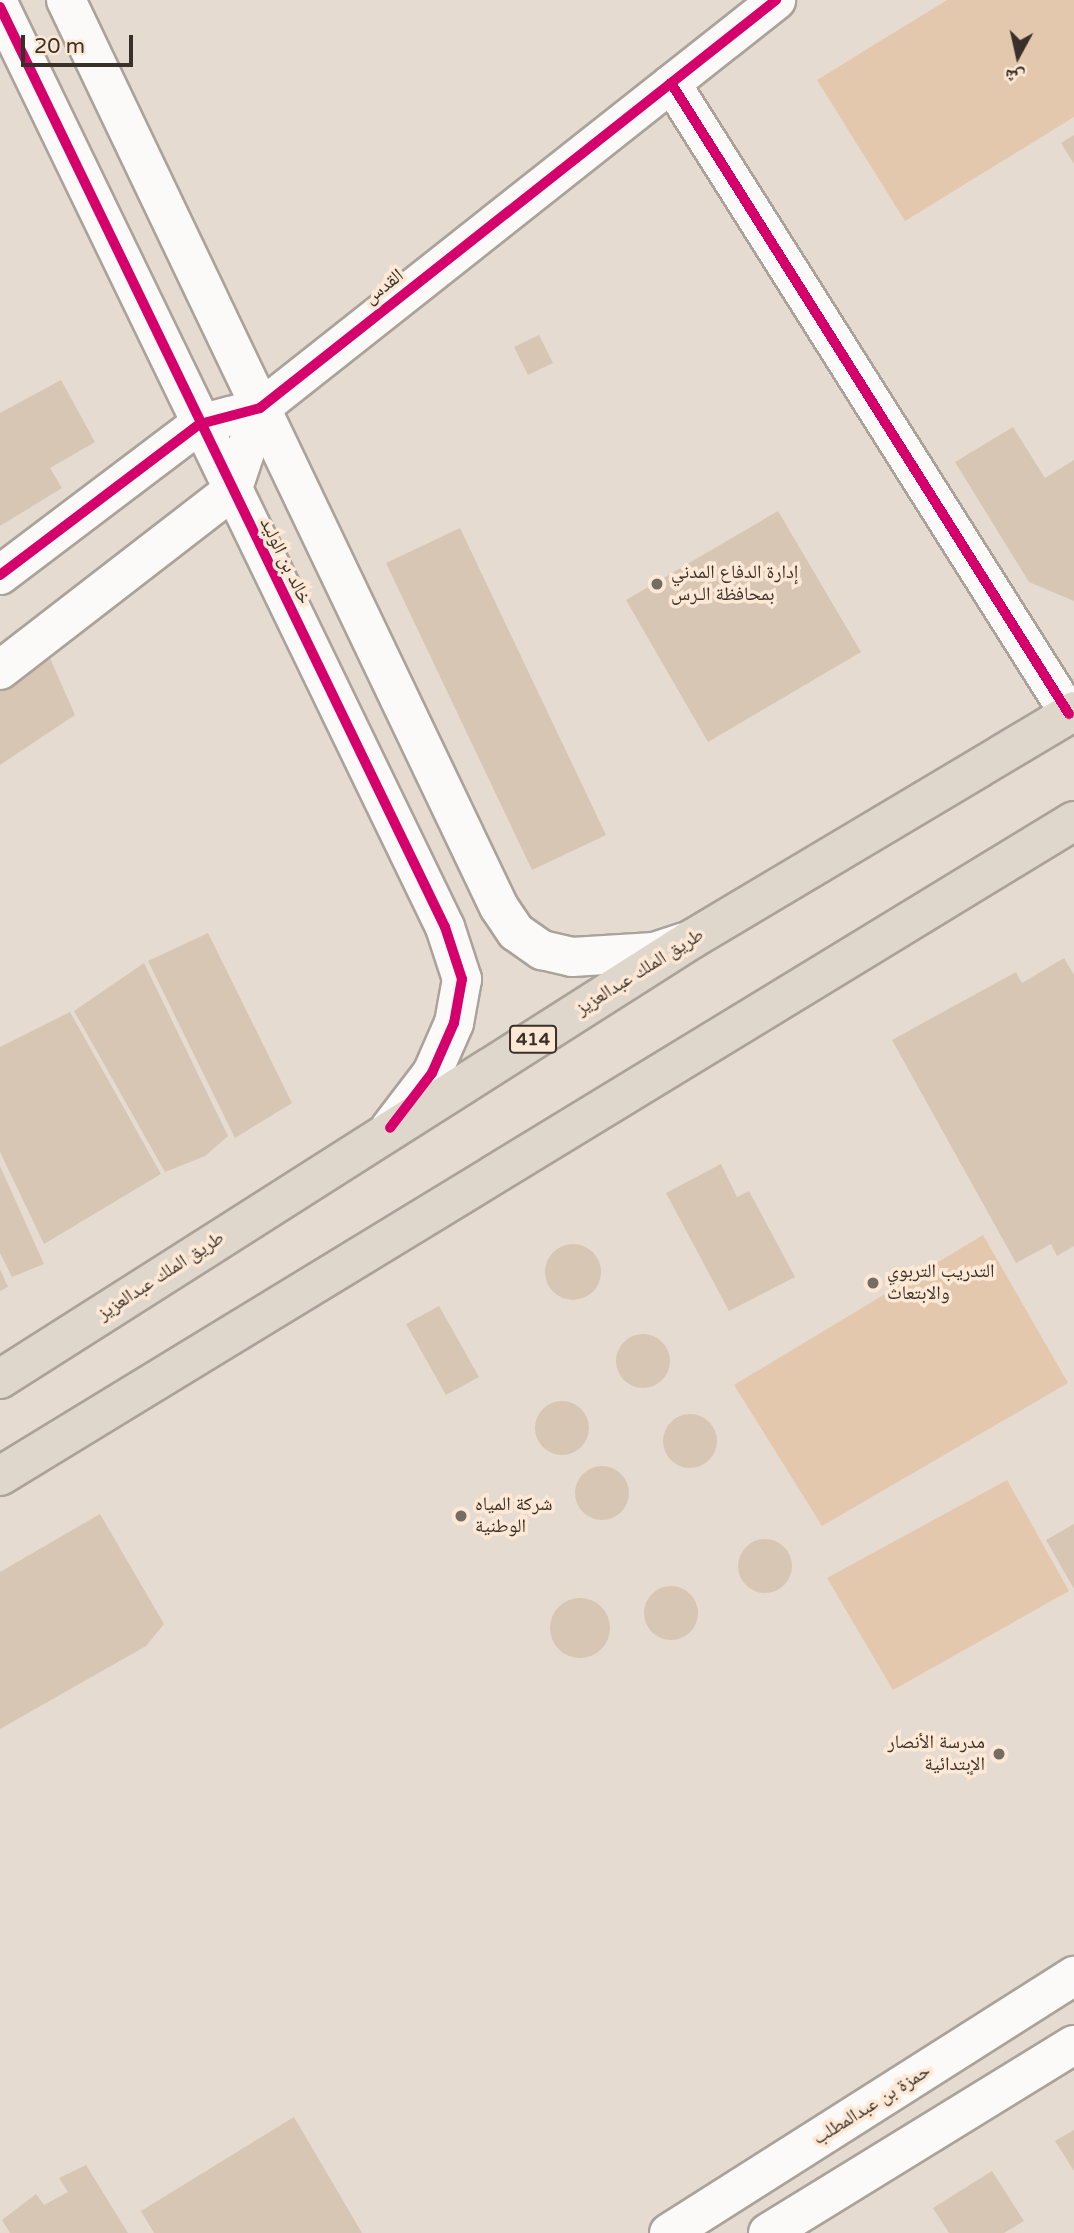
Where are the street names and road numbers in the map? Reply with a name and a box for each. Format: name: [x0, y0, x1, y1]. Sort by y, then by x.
street label: القدس: [360, 264, 408, 310]
street label: خالد بن الوليد: [254, 514, 316, 608]
street label: طريق الملك عبدالعزيز: [572, 924, 708, 1020]
road number: 414: [508, 1024, 558, 1054]
street label: طريق الملك عبدالعزيز: [93, 1227, 229, 1325]
street label: حمزة بن عبدالمطلب: [809, 2060, 935, 2150]

